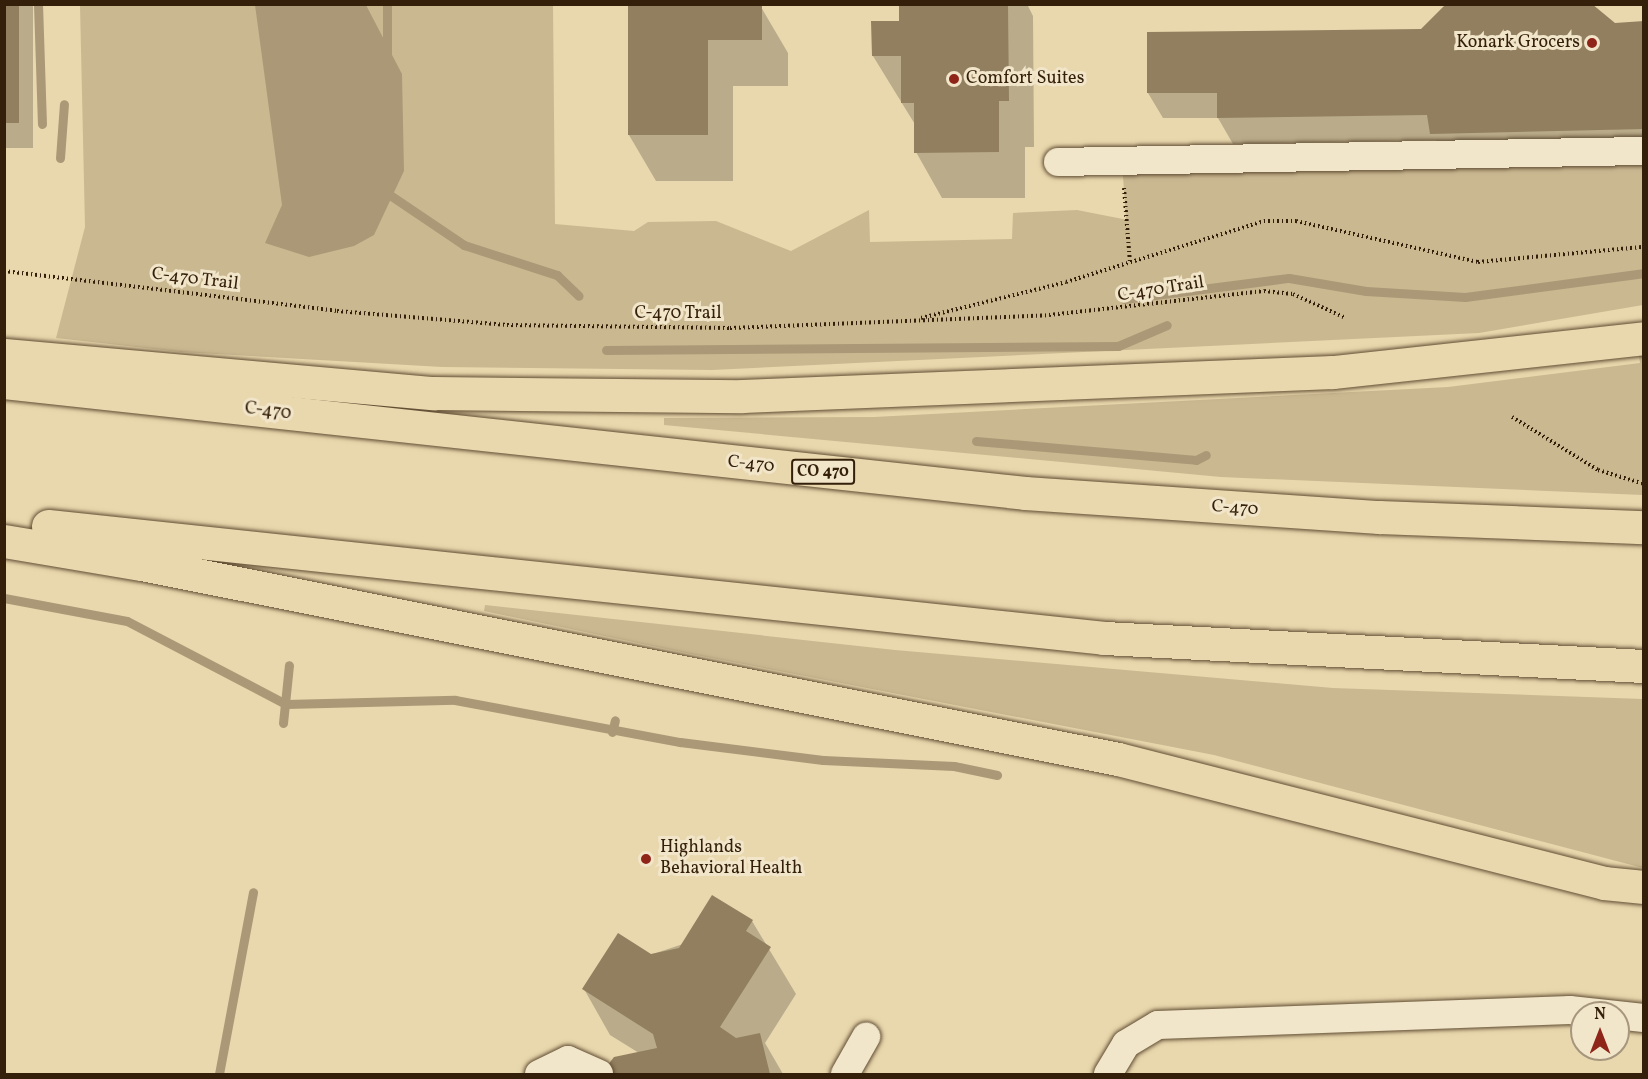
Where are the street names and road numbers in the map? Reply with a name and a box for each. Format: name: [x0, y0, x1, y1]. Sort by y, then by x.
street label: C-470 Trail: [150, 264, 240, 296]
street label: C-470 Trail: [1116, 272, 1206, 308]
street label: C-470 Trail: [634, 303, 722, 325]
street label: C-470: [243, 398, 293, 426]
street label: C-470: [727, 452, 775, 478]
road number: CO 470: [790, 459, 856, 485]
street label: C-470: [1211, 497, 1259, 521]

